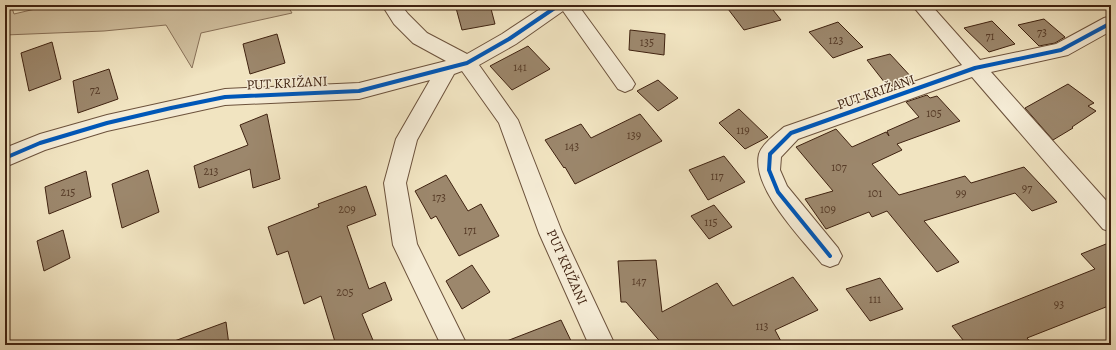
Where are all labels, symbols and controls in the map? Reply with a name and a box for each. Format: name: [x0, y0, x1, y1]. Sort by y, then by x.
house number: 73: [1037, 24, 1047, 40]
house number: 71: [985, 28, 995, 44]
house number: 123: [829, 32, 843, 48]
house number: 135: [640, 34, 654, 50]
house number: 141: [513, 59, 527, 75]
street label: PUT KRIŽANI: [834, 70, 918, 114]
street label: PUT KRIŽANI: [246, 71, 328, 95]
house number: 72: [90, 82, 101, 98]
house number: 105: [926, 105, 942, 121]
house number: 119: [736, 122, 750, 138]
house number: 139: [627, 127, 641, 143]
house number: 143: [565, 138, 579, 154]
house number: 107: [831, 159, 848, 175]
house number: 213: [204, 163, 218, 179]
house number: 117: [710, 168, 725, 184]
house number: 97: [1022, 180, 1033, 196]
house number: 215: [61, 184, 75, 200]
house number: 101: [868, 185, 882, 201]
house number: 99: [956, 185, 966, 201]
house number: 173: [432, 189, 446, 205]
house number: 209: [338, 201, 356, 217]
house number: 109: [820, 201, 836, 217]
house number: 115: [704, 214, 718, 230]
house number: 171: [463, 222, 477, 238]
street label: PUT KRIŽANI: [542, 226, 592, 308]
house number: 147: [632, 273, 647, 289]
house number: 205: [336, 284, 354, 300]
house number: 111: [869, 291, 881, 307]
house number: 93: [1054, 296, 1064, 312]
house number: 113: [755, 318, 769, 334]

